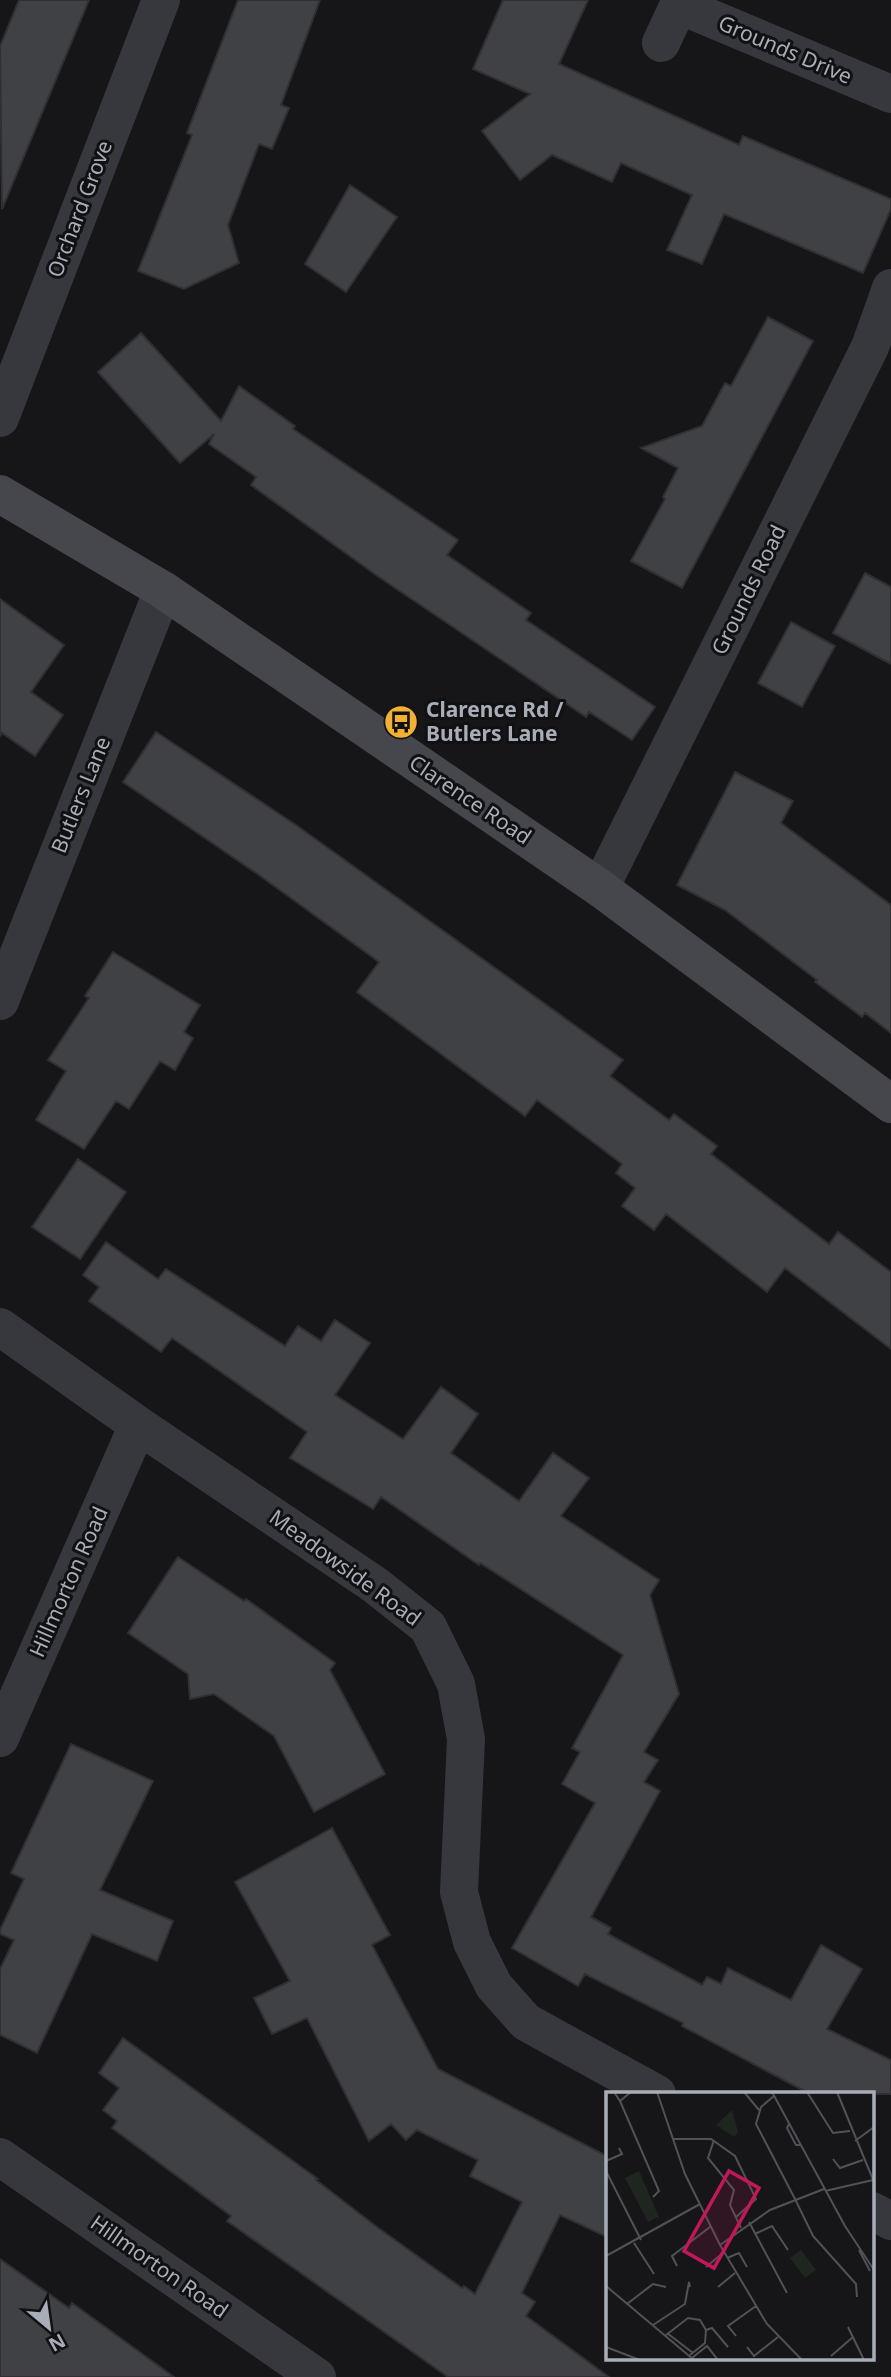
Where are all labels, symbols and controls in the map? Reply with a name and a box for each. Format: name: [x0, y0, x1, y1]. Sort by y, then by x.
street label: Grounds Drive: [714, 8, 856, 90]
street label: Orchard Grove: [40, 136, 118, 281]
street label: Grounds Road: [705, 520, 792, 659]
place label: Clarence Rd / Butlers Lane: [426, 695, 564, 747]
bus stop icon: Clarence Rd / Butlers Lane: [382, 703, 420, 741]
street label: Butlers Lane: [44, 732, 116, 857]
street label: Clarence Road: [404, 748, 537, 850]
street label: Hillmorton Road: [22, 1502, 114, 1661]
street label: Meadowside Road: [264, 1503, 427, 1632]
inset map: [606, 2092, 874, 2360]
street label: Hillmorton Road: [85, 2208, 234, 2324]
north arrow: [14, 2293, 84, 2363]
text: N: [44, 2328, 70, 2358]

